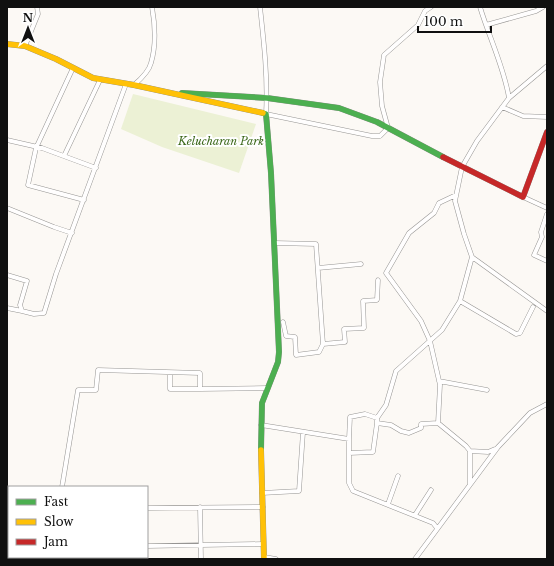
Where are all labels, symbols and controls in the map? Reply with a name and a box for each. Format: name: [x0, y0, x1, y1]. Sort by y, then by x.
north arrow: [8, 8, 48, 48]
scale bar: [418, 8, 491, 34]
text: N: [23, 11, 34, 25]
text: 100 m: [424, 14, 463, 29]
park label: Kelucharan Park: [177, 134, 264, 148]
legend: [8, 486, 148, 558]
text: Fast: [44, 494, 69, 509]
text: Slow: [44, 514, 74, 529]
text: Jam: [42, 534, 68, 549]

